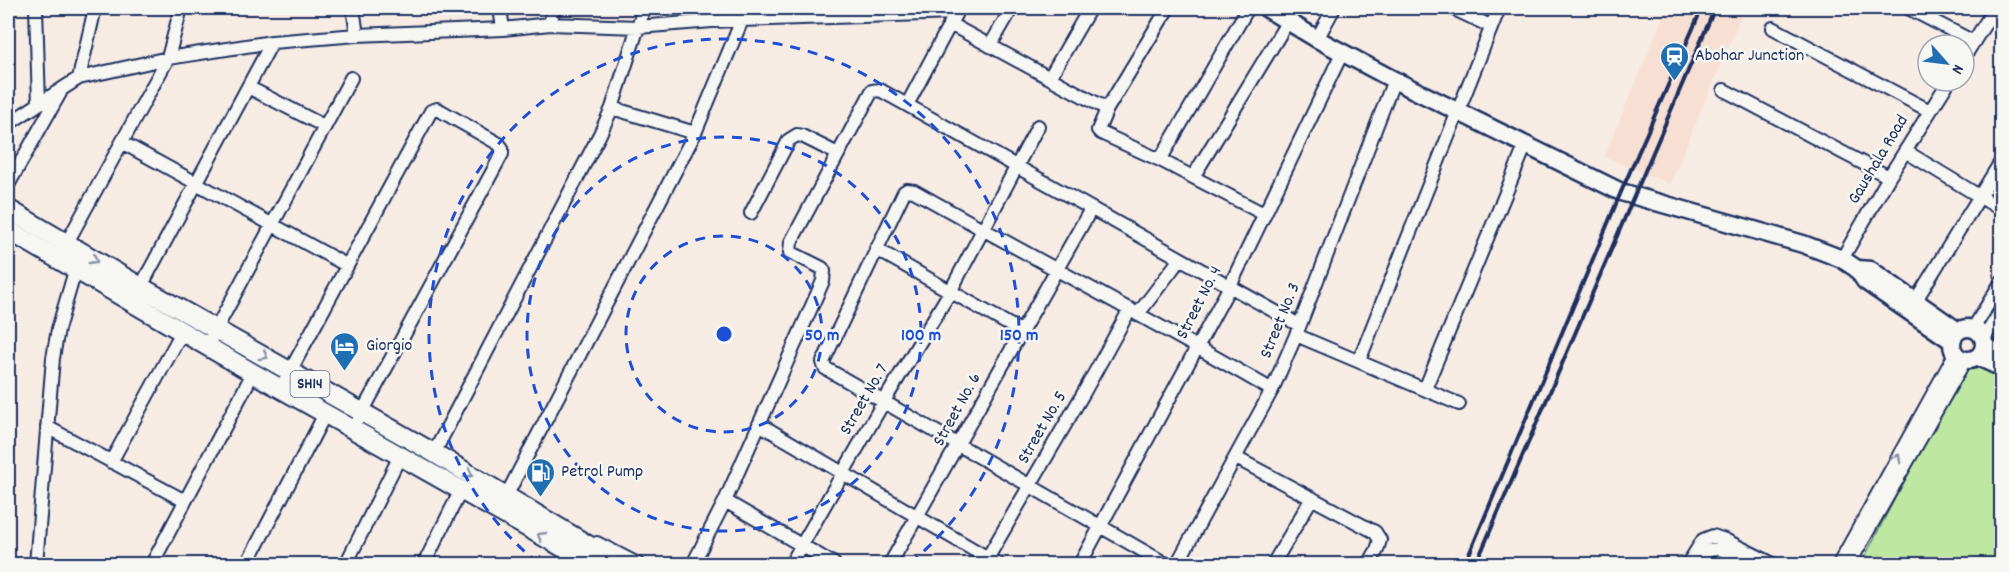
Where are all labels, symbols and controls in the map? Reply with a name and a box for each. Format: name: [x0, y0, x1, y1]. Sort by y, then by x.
north arrow: [1916, 33, 1976, 93]
station icon: Abohar Junction: [1658, 40, 1690, 82]
place label: Abohar Junction: [1695, 44, 1804, 69]
text: N: [1945, 60, 1969, 78]
street label: Gaushala Road: [1843, 111, 1915, 209]
one-way arrow: [88, 252, 98, 264]
street label: Street No. 4: [1171, 262, 1229, 344]
street label: Street No. 3: [1254, 279, 1308, 363]
centre of rings: [714, 324, 734, 344]
text: 50 m: [805, 324, 839, 349]
text: 100 m: [901, 324, 941, 349]
text: 150 m: [1000, 324, 1038, 349]
hotel icon: Giorgio: [329, 330, 361, 372]
place label: Giorgio: [366, 334, 412, 359]
one-way arrow: [258, 349, 268, 360]
street label: Street No. 7: [834, 360, 896, 440]
street label: Street No. 6: [928, 369, 988, 451]
road number: SH14: [290, 371, 330, 397]
street label: Street No. 5: [1012, 387, 1074, 469]
one-way arrow: [1890, 454, 1901, 464]
fuel station icon: Petrol Pump: [524, 456, 556, 498]
place label: Petrol Pump: [561, 460, 643, 485]
one-way arrow: [463, 466, 473, 478]
one-way arrow: [537, 532, 547, 543]

